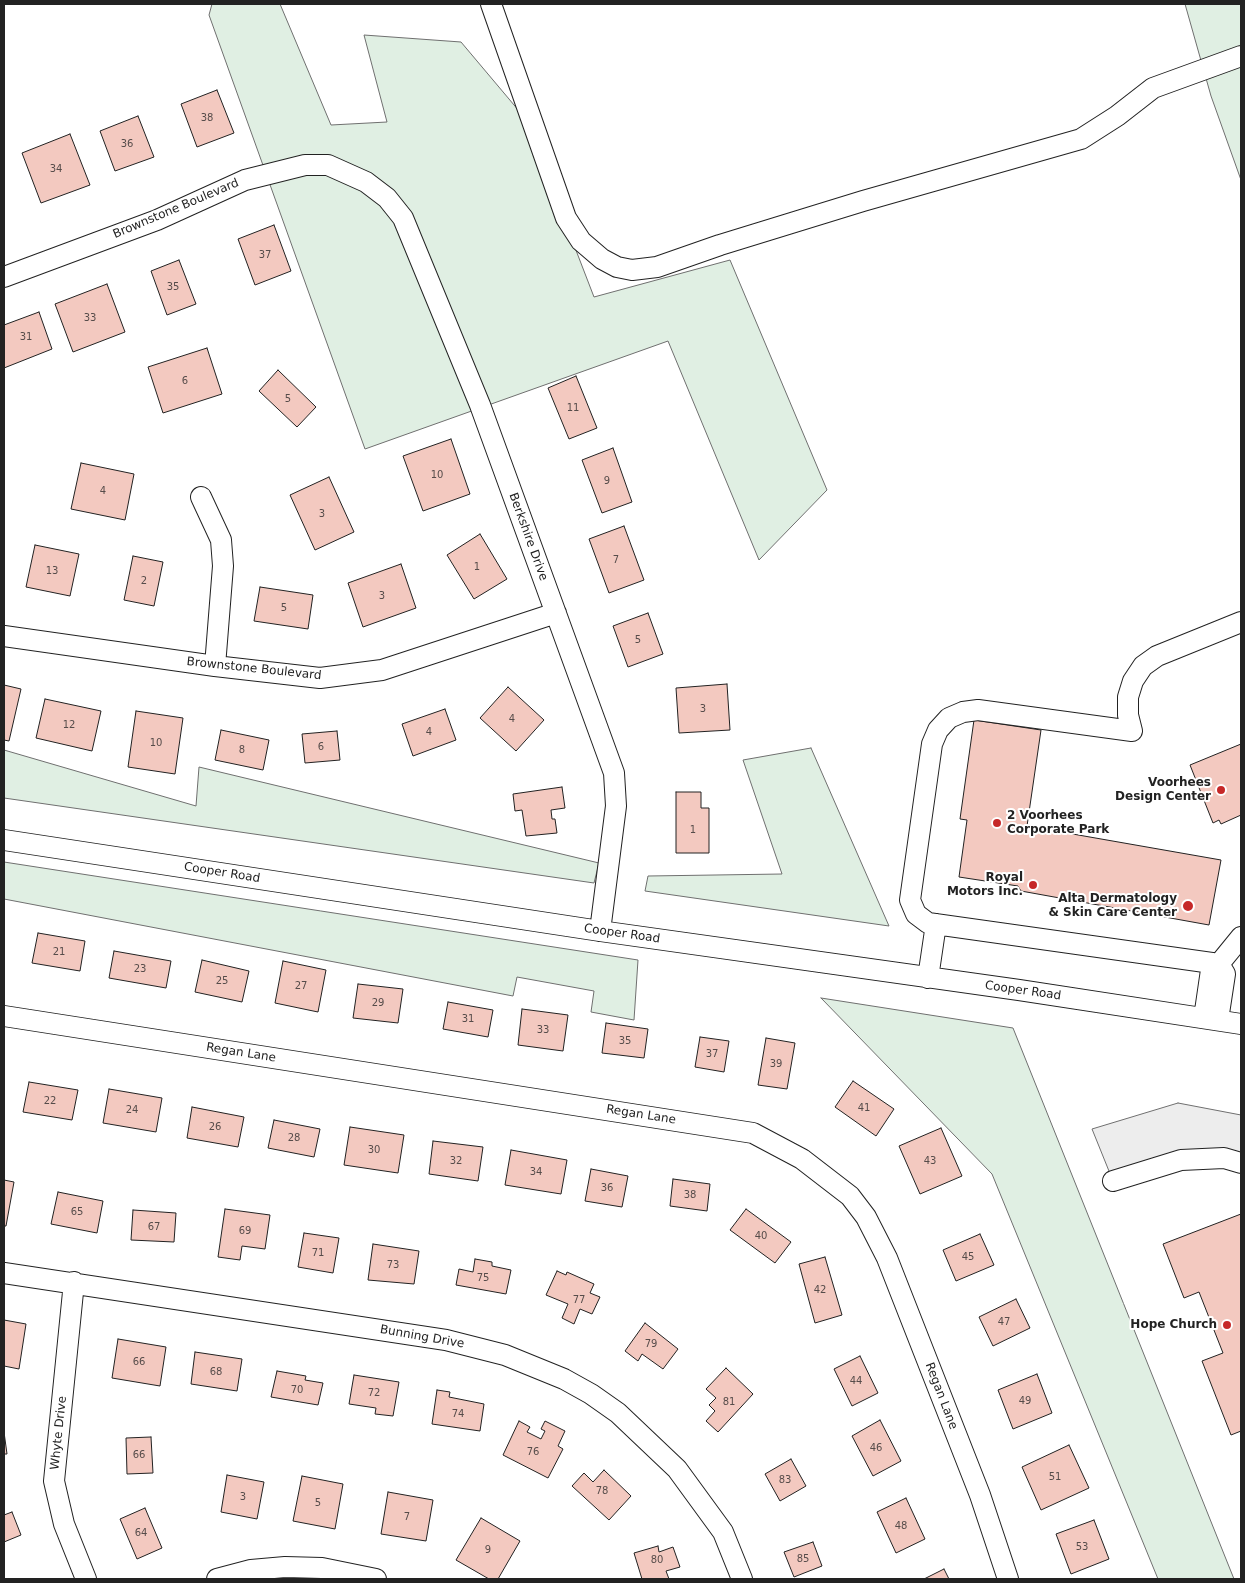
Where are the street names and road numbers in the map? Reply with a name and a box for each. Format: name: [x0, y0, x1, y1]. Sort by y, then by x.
street label: Brownstone Boulevard: [111, 176, 241, 242]
street label: Berkshire Drive: [505, 491, 551, 583]
street label: Brownstone Boulevard: [186, 655, 322, 683]
street label: Cooper Road: [183, 860, 261, 886]
street label: Cooper Road: [583, 922, 661, 946]
street label: Cooper Road: [984, 979, 1062, 1003]
street label: Regan Lane: [205, 1040, 277, 1066]
street label: Regan Lane: [605, 1102, 677, 1128]
street label: Bunning Drive: [379, 1322, 465, 1352]
street label: Regan Lane: [922, 1360, 960, 1432]
street label: Whyte Drive: [48, 1395, 70, 1471]

